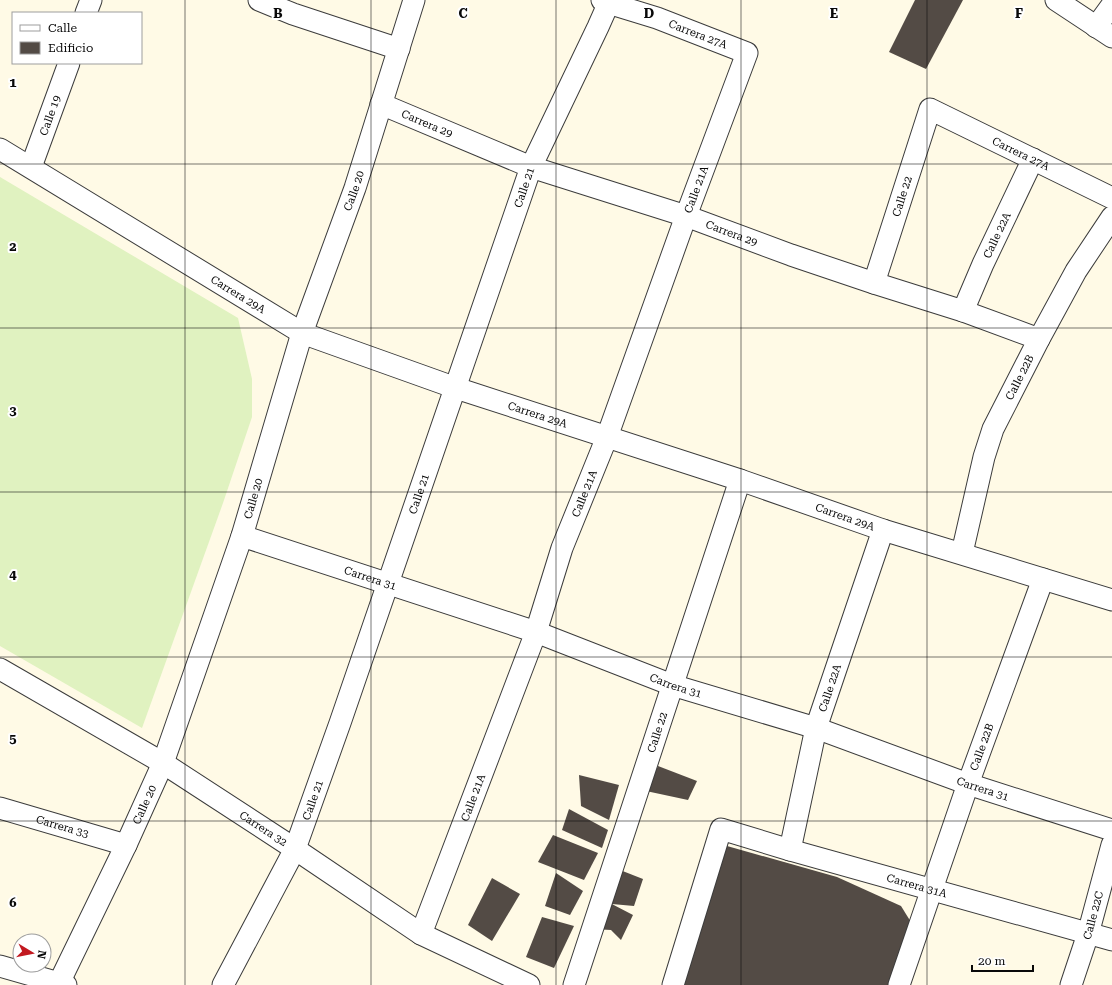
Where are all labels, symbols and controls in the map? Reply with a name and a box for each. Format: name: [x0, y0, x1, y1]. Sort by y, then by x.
text: B: [273, 6, 283, 21]
text: C: [458, 6, 468, 21]
text: D: [644, 6, 654, 21]
text: E: [830, 6, 838, 21]
text: F: [1015, 6, 1023, 21]
legend: [12, 12, 142, 64]
street label: Carrera 27A: [667, 17, 729, 52]
text: Calle: [48, 21, 78, 35]
text: Edificio: [48, 41, 93, 55]
text: 1: [9, 75, 17, 90]
street label: Calle 19: [37, 94, 64, 137]
street label: Carrera 29: [399, 107, 454, 140]
street label: Carrera 27A: [990, 134, 1052, 174]
street label: Calle 21A: [682, 164, 711, 215]
street label: Calle 21: [512, 166, 537, 209]
street label: Calle 20: [341, 169, 367, 213]
street label: Calle 22: [890, 175, 915, 218]
street label: Calle 22A: [981, 210, 1014, 261]
street label: Carrera 29: [704, 218, 759, 249]
text: 2: [9, 239, 17, 254]
street label: Carrera 29A: [208, 273, 268, 316]
street label: Calle 22B: [1003, 353, 1037, 402]
street label: Carrera 29A: [506, 399, 569, 431]
text: 3: [9, 403, 17, 418]
street label: Calle 21A: [569, 468, 600, 519]
street label: Calle 21: [406, 472, 432, 516]
street label: Calle 20: [241, 477, 266, 521]
street label: Carrera 29A: [813, 501, 877, 534]
street label: Carrera 31: [342, 564, 398, 593]
text: 4: [9, 567, 17, 582]
street label: Calle 22A: [816, 662, 844, 714]
street label: Carrera 31: [648, 671, 703, 701]
street label: Calle 22: [645, 711, 670, 754]
street label: Calle 22B: [967, 722, 997, 772]
text: 5: [9, 731, 17, 746]
street label: Calle 21A: [459, 772, 488, 823]
street label: Carrera 31: [955, 774, 1010, 804]
street label: Calle 21: [300, 778, 326, 822]
street label: Calle 20: [130, 783, 159, 827]
street label: Carrera 32: [237, 809, 289, 849]
street label: Carrera 33: [34, 813, 90, 841]
street label: Carrera 31A: [885, 871, 949, 901]
street label: Calle 22C: [1081, 890, 1106, 942]
text: 6: [9, 895, 17, 910]
north arrow: [12, 933, 52, 973]
scale bar: [972, 947, 1033, 973]
text: N: [34, 949, 48, 960]
text: 20 m: [978, 954, 1005, 968]

